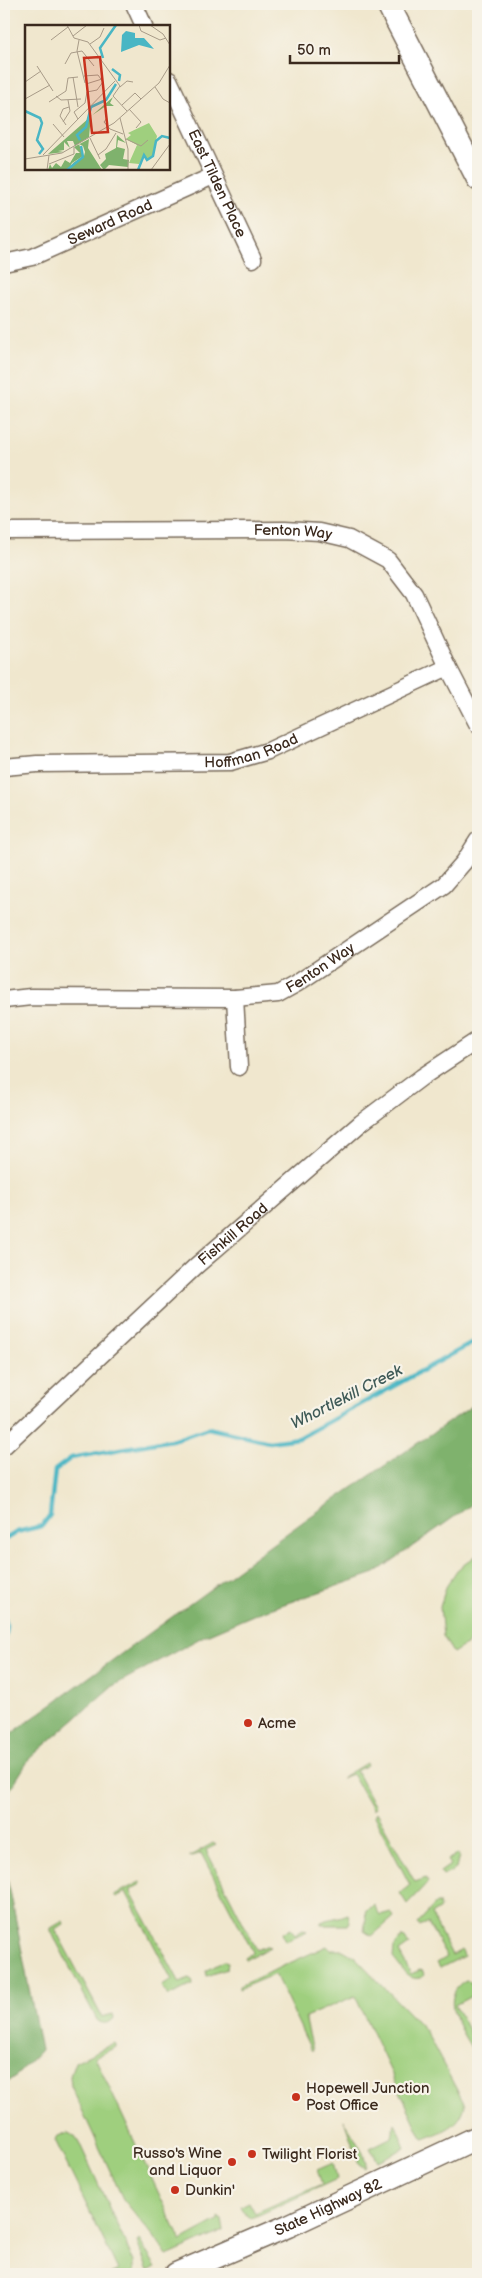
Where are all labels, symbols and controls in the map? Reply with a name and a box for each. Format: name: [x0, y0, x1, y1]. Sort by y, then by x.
inset map: [25, 25, 170, 170]
scale bar: [290, 32, 398, 64]
text: 50 m: [297, 41, 331, 60]
street label: East Tilden Place: [183, 126, 251, 241]
street label: Seward Road: [65, 195, 155, 250]
street label: Fenton Way: [254, 521, 334, 545]
street label: Hoffman Road: [204, 729, 301, 772]
street label: Fenton Way: [283, 938, 359, 998]
street label: Fishkill Road: [194, 1199, 272, 1270]
water label: Whortlekill Creek: [288, 1360, 407, 1434]
place label: Acme: [258, 1714, 296, 1733]
marker: Acme: [242, 1717, 254, 1729]
place label: Hopewell Junction Post Office: [306, 2079, 430, 2115]
marker: Hopewell Junction Post Office: [290, 2091, 302, 2103]
place label: Russo's Wine and Liquor: [133, 2144, 223, 2180]
place label: Twilight Florist: [262, 2145, 358, 2164]
marker: Twilight Florist: [246, 2148, 258, 2160]
marker: Russo's Wine and Liquor: [226, 2156, 238, 2168]
street label: State Highway 82: [272, 2174, 385, 2241]
place label: Dunkin': [185, 2181, 235, 2200]
marker: Dunkin': [169, 2184, 181, 2196]

